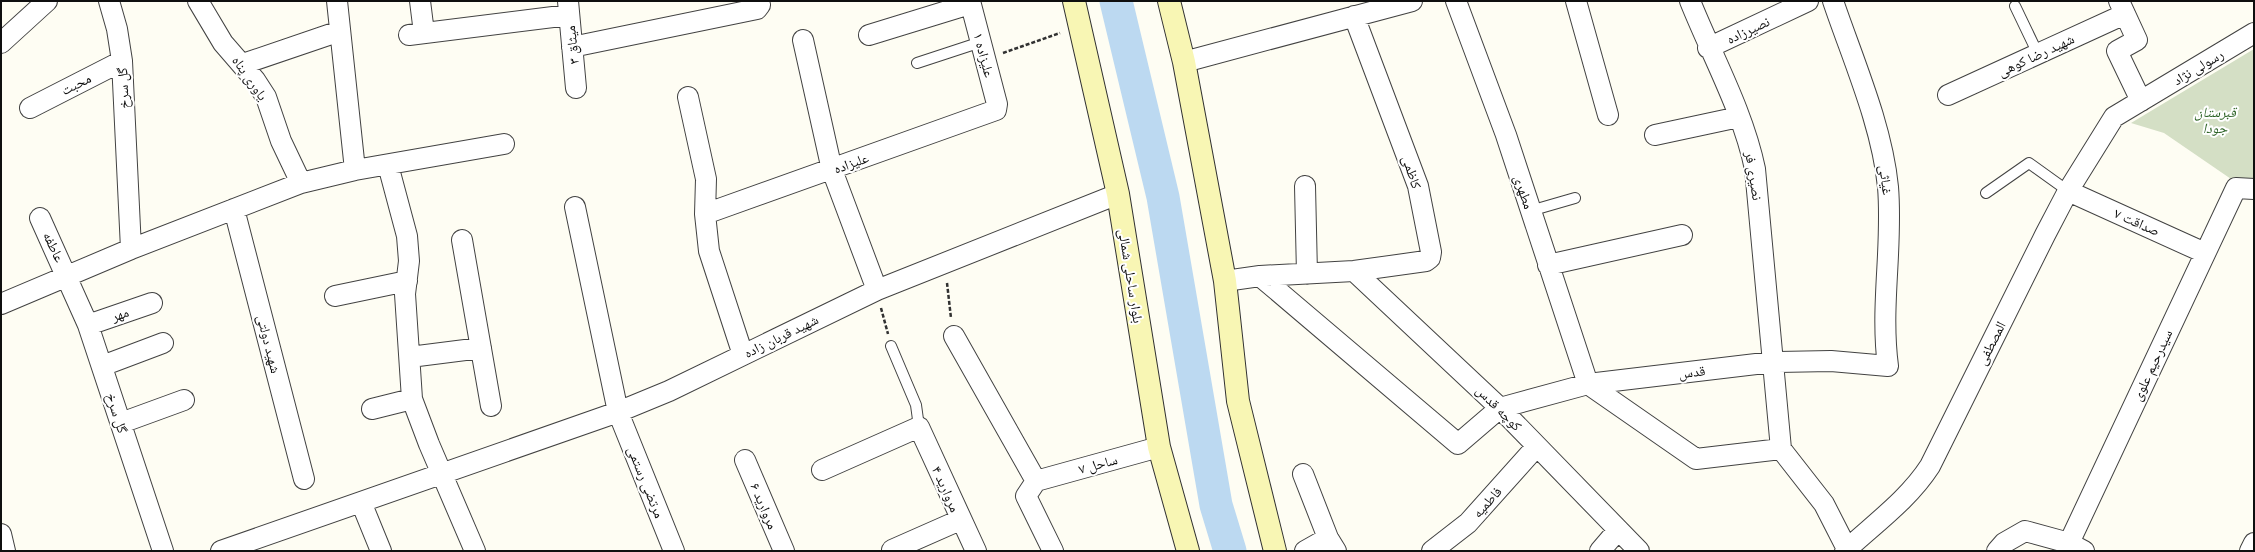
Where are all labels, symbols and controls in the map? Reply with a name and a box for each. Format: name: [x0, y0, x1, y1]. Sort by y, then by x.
street label: نصیرزاده: [1723, 11, 1773, 50]
street label: میثاق ۳: [560, 25, 585, 65]
street label: شهید رضا کوهی: [1994, 29, 2078, 82]
street label: علیزاده ۱: [967, 30, 1000, 80]
street label: رسولی نژاد: [2169, 44, 2228, 91]
street label: یاوری پناه: [226, 52, 273, 105]
street label: گل سرخ: [112, 67, 135, 109]
street label: محبت: [58, 68, 95, 101]
park label: قبرستان جودا: [2194, 102, 2238, 139]
street label: علیزاده: [831, 147, 872, 180]
street label: نصیری فر: [1739, 149, 1768, 202]
street label: کاظمی: [1396, 153, 1427, 192]
street label: غیاثی: [1873, 164, 1898, 196]
street label: مطهری: [1508, 172, 1539, 212]
street label: صداقت ۷: [2111, 203, 2163, 242]
street label: بلوار ساحلی شمالی: [1113, 227, 1148, 325]
street label: عاطفه: [37, 228, 70, 266]
street label: مهر: [108, 302, 132, 328]
street label: شهید قربان زاده: [740, 309, 822, 364]
street label: شهید دولتی: [251, 313, 286, 376]
street label: المصطفی: [1971, 318, 2011, 369]
street label: سیدرحیم علوی: [2127, 326, 2178, 404]
street label: قدس: [1678, 360, 1707, 385]
street label: کوچه قدس: [1471, 380, 1527, 436]
street label: گل سرخ: [100, 390, 133, 436]
street label: مرتضی رستمی: [622, 443, 669, 521]
street label: ساحل ۷: [1076, 449, 1120, 480]
street label: مروارید ۴: [926, 463, 965, 516]
street label: مروارید ۶: [744, 480, 783, 533]
street label: فاطمیه: [1468, 482, 1507, 523]

